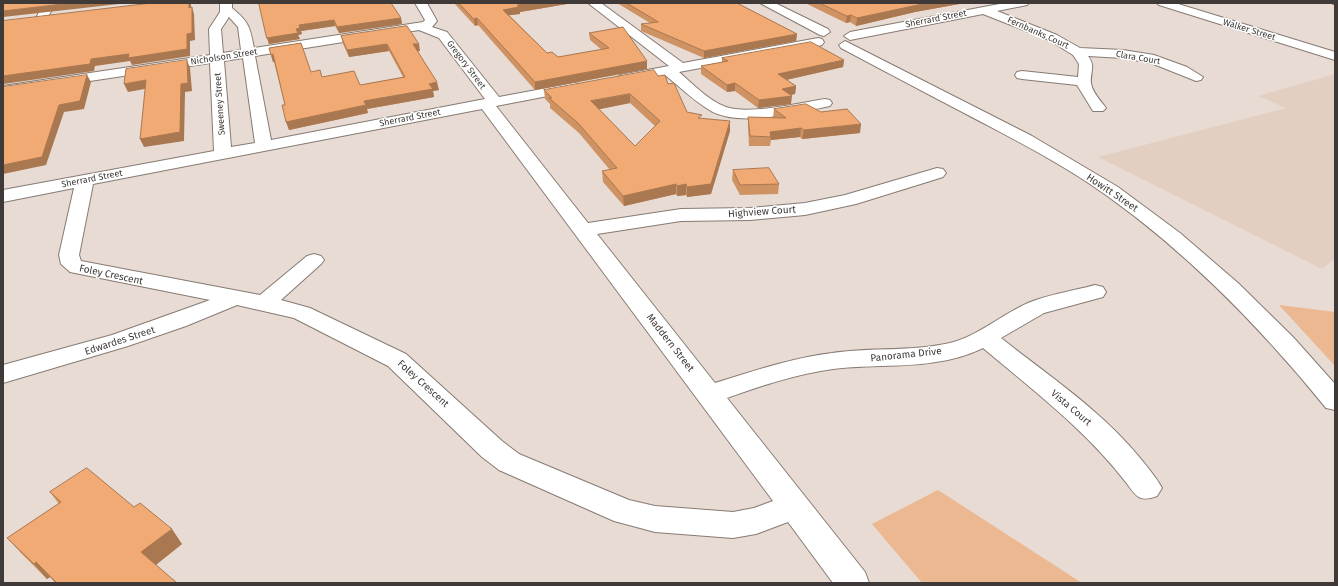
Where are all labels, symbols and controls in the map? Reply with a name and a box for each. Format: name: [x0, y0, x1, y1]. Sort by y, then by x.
street label: Sherrard Street: [905, 8, 967, 30]
street label: Fernbanks Court: [1005, 15, 1071, 51]
street label: Walker Street: [1221, 17, 1277, 43]
street label: Gregory Street: [444, 38, 488, 92]
street label: Nicholson Street: [190, 46, 258, 68]
street label: Clara Court: [1115, 49, 1161, 67]
street label: Sweeney Street: [212, 72, 228, 136]
street label: Sherrard Street: [379, 107, 441, 129]
street label: Sherrard Street: [61, 168, 123, 190]
street label: Howitt Street: [1084, 171, 1140, 215]
street label: Highview Court: [728, 204, 796, 220]
street label: Foley Crescent: [78, 262, 144, 288]
street label: Maddern Street: [644, 312, 696, 374]
street label: Edwardes Street: [83, 324, 157, 358]
street label: Panorama Drive: [870, 345, 942, 365]
street label: Foley Crescent: [395, 358, 451, 410]
street label: Vista Court: [1048, 388, 1094, 428]

